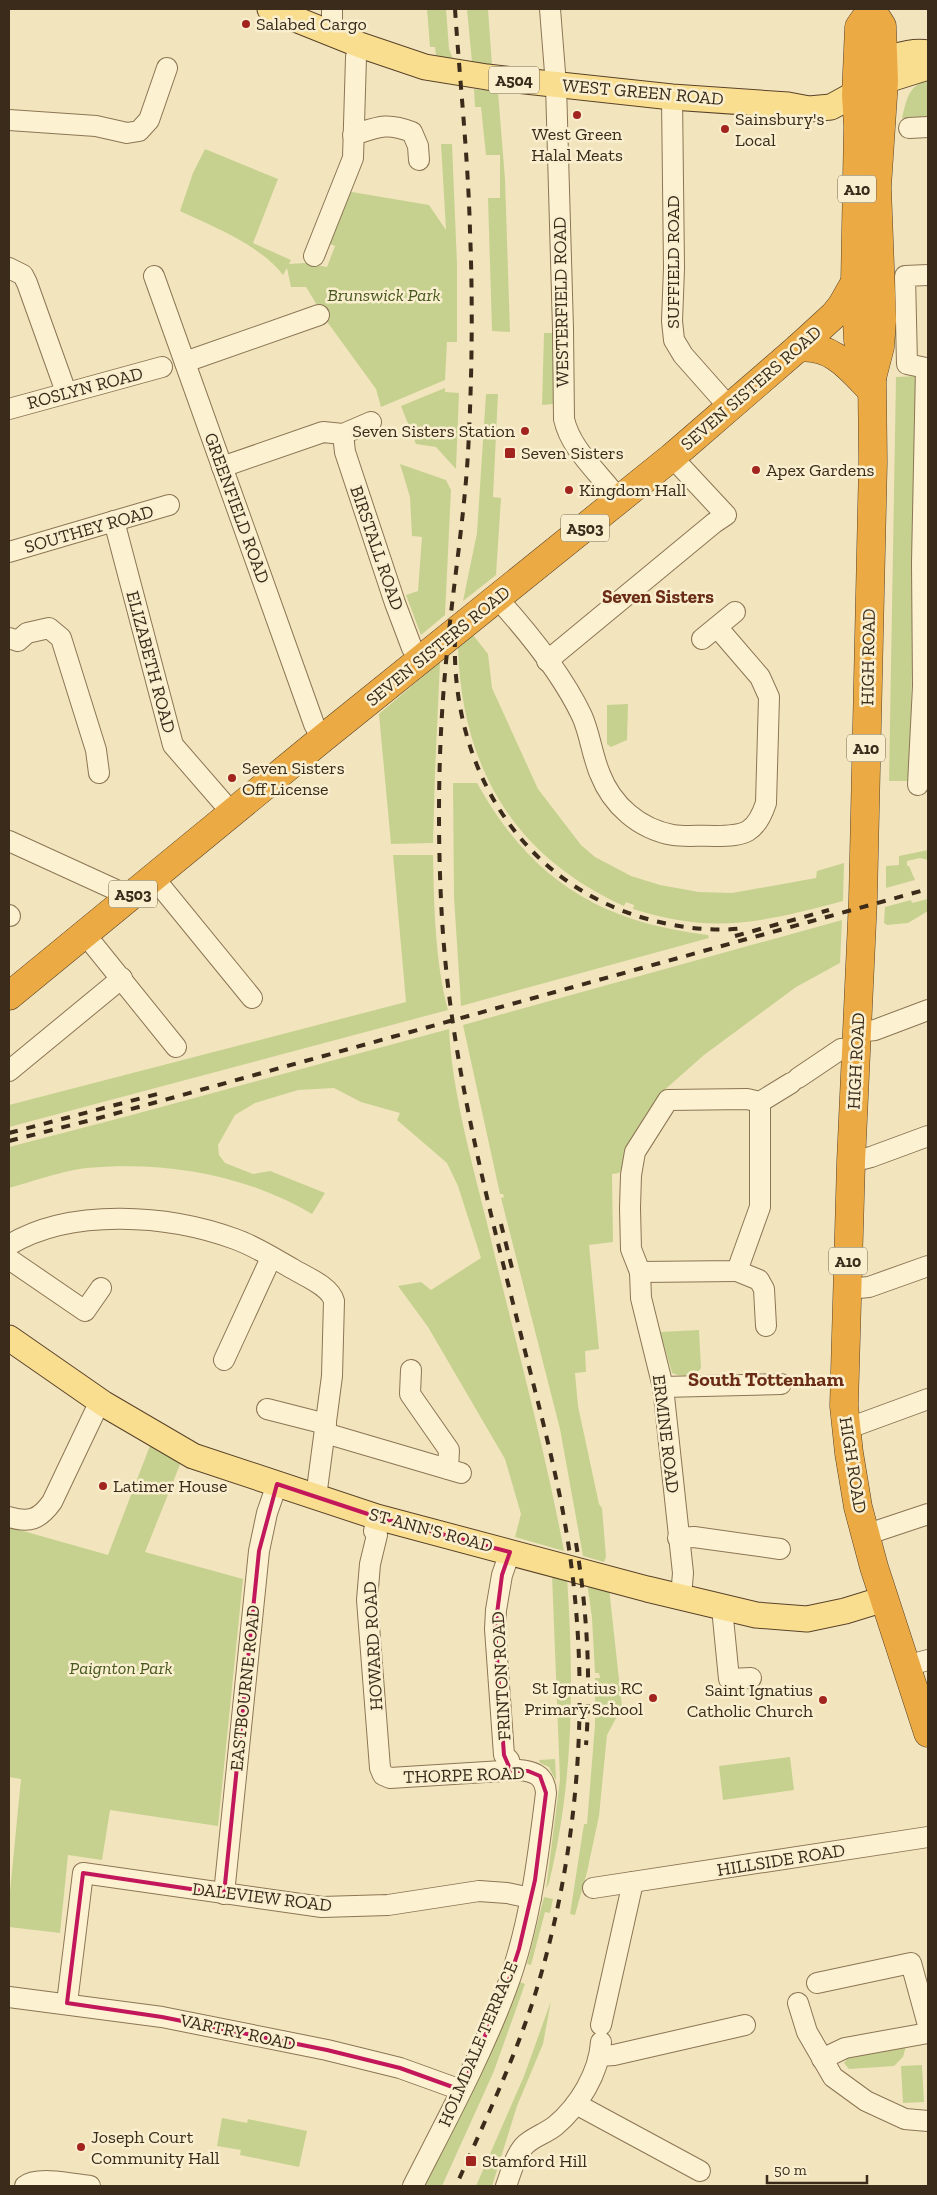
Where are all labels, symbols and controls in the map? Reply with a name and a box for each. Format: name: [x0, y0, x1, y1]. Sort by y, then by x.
place label: Salabed Cargo: [256, 13, 367, 35]
marker: Salabed Cargo: [240, 18, 252, 30]
road number: A504: [489, 66, 539, 94]
street label: WEST GREEN ROAD: [561, 74, 725, 110]
place label: Sainsbury's Local: [735, 108, 824, 151]
marker: West Green Halal Meats: [571, 109, 583, 121]
place label: West Green Halal Meats: [531, 123, 623, 166]
marker: Sainsbury's Local: [719, 123, 731, 135]
road number: A10: [838, 175, 876, 202]
street label: SUFFIELD ROAD: [662, 195, 684, 329]
street label: WESTERFIELD ROAD: [549, 216, 573, 388]
park label: Brunswick Park: [327, 284, 441, 306]
street label: SEVEN SISTERS ROAD: [676, 321, 826, 455]
street label: ROSLYN ROAD: [25, 362, 145, 414]
place label: Seven Sisters Station: [352, 420, 516, 442]
marker: Seven Sisters Station: [519, 425, 531, 437]
street label: GREENFIELD ROAD: [199, 430, 275, 586]
place label: Seven Sisters: [521, 442, 624, 464]
marker: Seven Sisters: [503, 446, 517, 460]
place label: Apex Gardens: [766, 459, 874, 481]
marker: Apex Gardens: [750, 464, 762, 476]
place label: Kingdom Hall: [579, 479, 686, 501]
street label: BIRSTALL ROAD: [345, 483, 409, 613]
marker: Kingdom Hall: [563, 484, 575, 496]
street label: SOUTHEY ROAD: [22, 500, 156, 558]
road number: A503: [561, 514, 609, 542]
street label: SEVEN SISTERS ROAD: [361, 581, 515, 711]
district label: Seven Sisters: [602, 585, 714, 608]
street label: ELIZABETH ROAD: [121, 588, 181, 736]
street label: HIGH ROAD: [856, 608, 880, 706]
road number: A10: [847, 734, 885, 761]
place label: Seven Sisters Off License: [242, 757, 345, 800]
marker: Seven Sisters Off License: [226, 772, 238, 784]
road number: A503: [109, 881, 157, 908]
street label: HIGH ROAD: [842, 1012, 870, 1110]
road number: A10: [829, 1248, 867, 1274]
district label: South Tottenham: [688, 1367, 844, 1391]
street label: ERMINE ROAD: [648, 1373, 684, 1495]
street label: HIGH ROAD: [835, 1415, 871, 1515]
place label: Latimer House: [113, 1475, 227, 1497]
marker: Latimer House: [97, 1480, 109, 1492]
street label: ST ANN'S ROAD: [367, 1503, 495, 1557]
street label: HOWARD ROAD: [359, 1581, 387, 1711]
street label: EASTBOURNE ROAD: [225, 1604, 265, 1772]
street label: FRINTON ROAD: [487, 1611, 515, 1741]
park label: Paignton Park: [69, 1657, 173, 1679]
place label: St Ignatius RC Primary School: [524, 1677, 643, 1720]
place label: Saint Ignatius Catholic Church: [687, 1679, 813, 1722]
marker: St Ignatius RC Primary School: [647, 1692, 659, 1704]
marker: Saint Ignatius Catholic Church: [817, 1694, 829, 1706]
street label: THORPE ROAD: [403, 1762, 525, 1788]
street label: HILLSIDE ROAD: [715, 1839, 847, 1881]
street label: DALEVIEW ROAD: [191, 1878, 333, 1916]
street label: HOLMDALE TERRACE: [433, 1958, 523, 2130]
street label: VARTRY ROAD: [177, 2009, 298, 2055]
place label: Joseph Court Community Hall: [91, 2126, 220, 2169]
marker: Joseph Court Community Hall: [75, 2141, 87, 2153]
place label: Stamford Hill: [482, 2150, 587, 2172]
scale bar: [767, 2152, 867, 2184]
marker: Stamford Hill: [464, 2154, 478, 2168]
text: 50 m: [774, 2161, 807, 2179]

